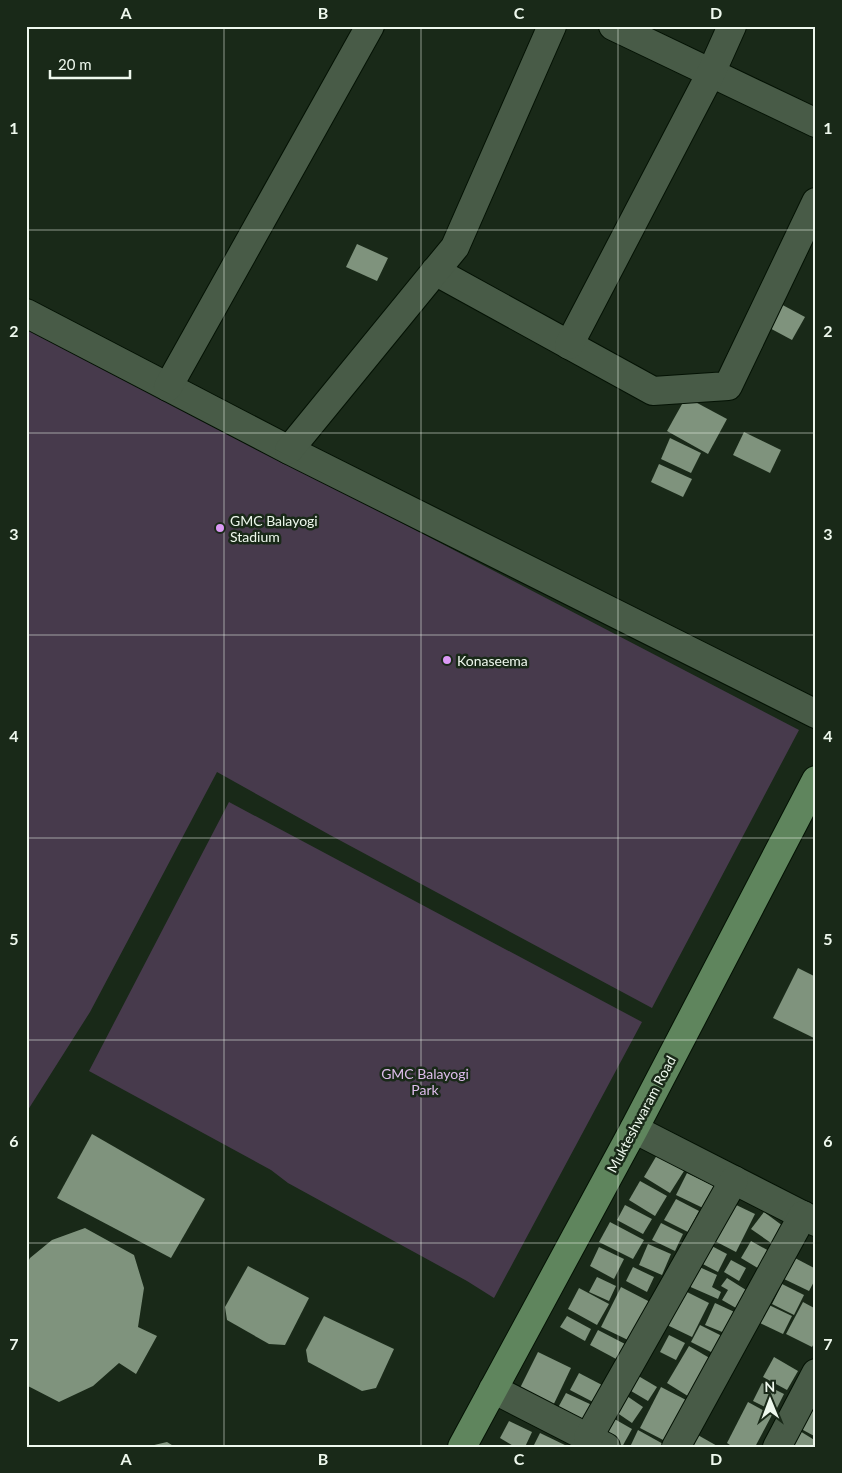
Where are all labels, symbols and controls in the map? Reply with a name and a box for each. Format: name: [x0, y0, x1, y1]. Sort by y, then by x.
text: A: [119, 3, 132, 22]
text: B: [318, 3, 328, 22]
text: C: [514, 3, 525, 22]
text: D: [710, 3, 722, 22]
scale bar: [50, 48, 130, 80]
text: 20 m: [58, 55, 92, 73]
text: 1: [9, 118, 19, 137]
text: 1: [823, 118, 833, 137]
text: 2: [9, 321, 19, 340]
text: 2: [823, 321, 833, 340]
place label: GMC Balayogi Stadium: [230, 512, 318, 545]
marker: GMC Balayogi Stadium: [214, 522, 226, 534]
text: 3: [9, 524, 19, 543]
text: 3: [823, 524, 833, 543]
place label: Konaseema: [457, 652, 528, 669]
marker: Konaseema: [441, 654, 453, 666]
text: 4: [9, 726, 19, 745]
text: 4: [823, 726, 833, 745]
text: 5: [9, 929, 19, 948]
text: 5: [823, 929, 833, 948]
street label: Mukteshwaram Road: [603, 1053, 679, 1175]
park label: GMC Balayogi Park: [381, 1065, 469, 1098]
text: 6: [9, 1131, 19, 1150]
text: 6: [823, 1131, 833, 1150]
text: 7: [9, 1334, 19, 1353]
text: 7: [823, 1334, 833, 1353]
north arrow: [744, 1376, 794, 1426]
text: N: [764, 1378, 775, 1395]
text: A: [119, 1449, 132, 1468]
text: B: [318, 1449, 328, 1468]
text: C: [514, 1449, 525, 1468]
text: D: [710, 1449, 722, 1468]

